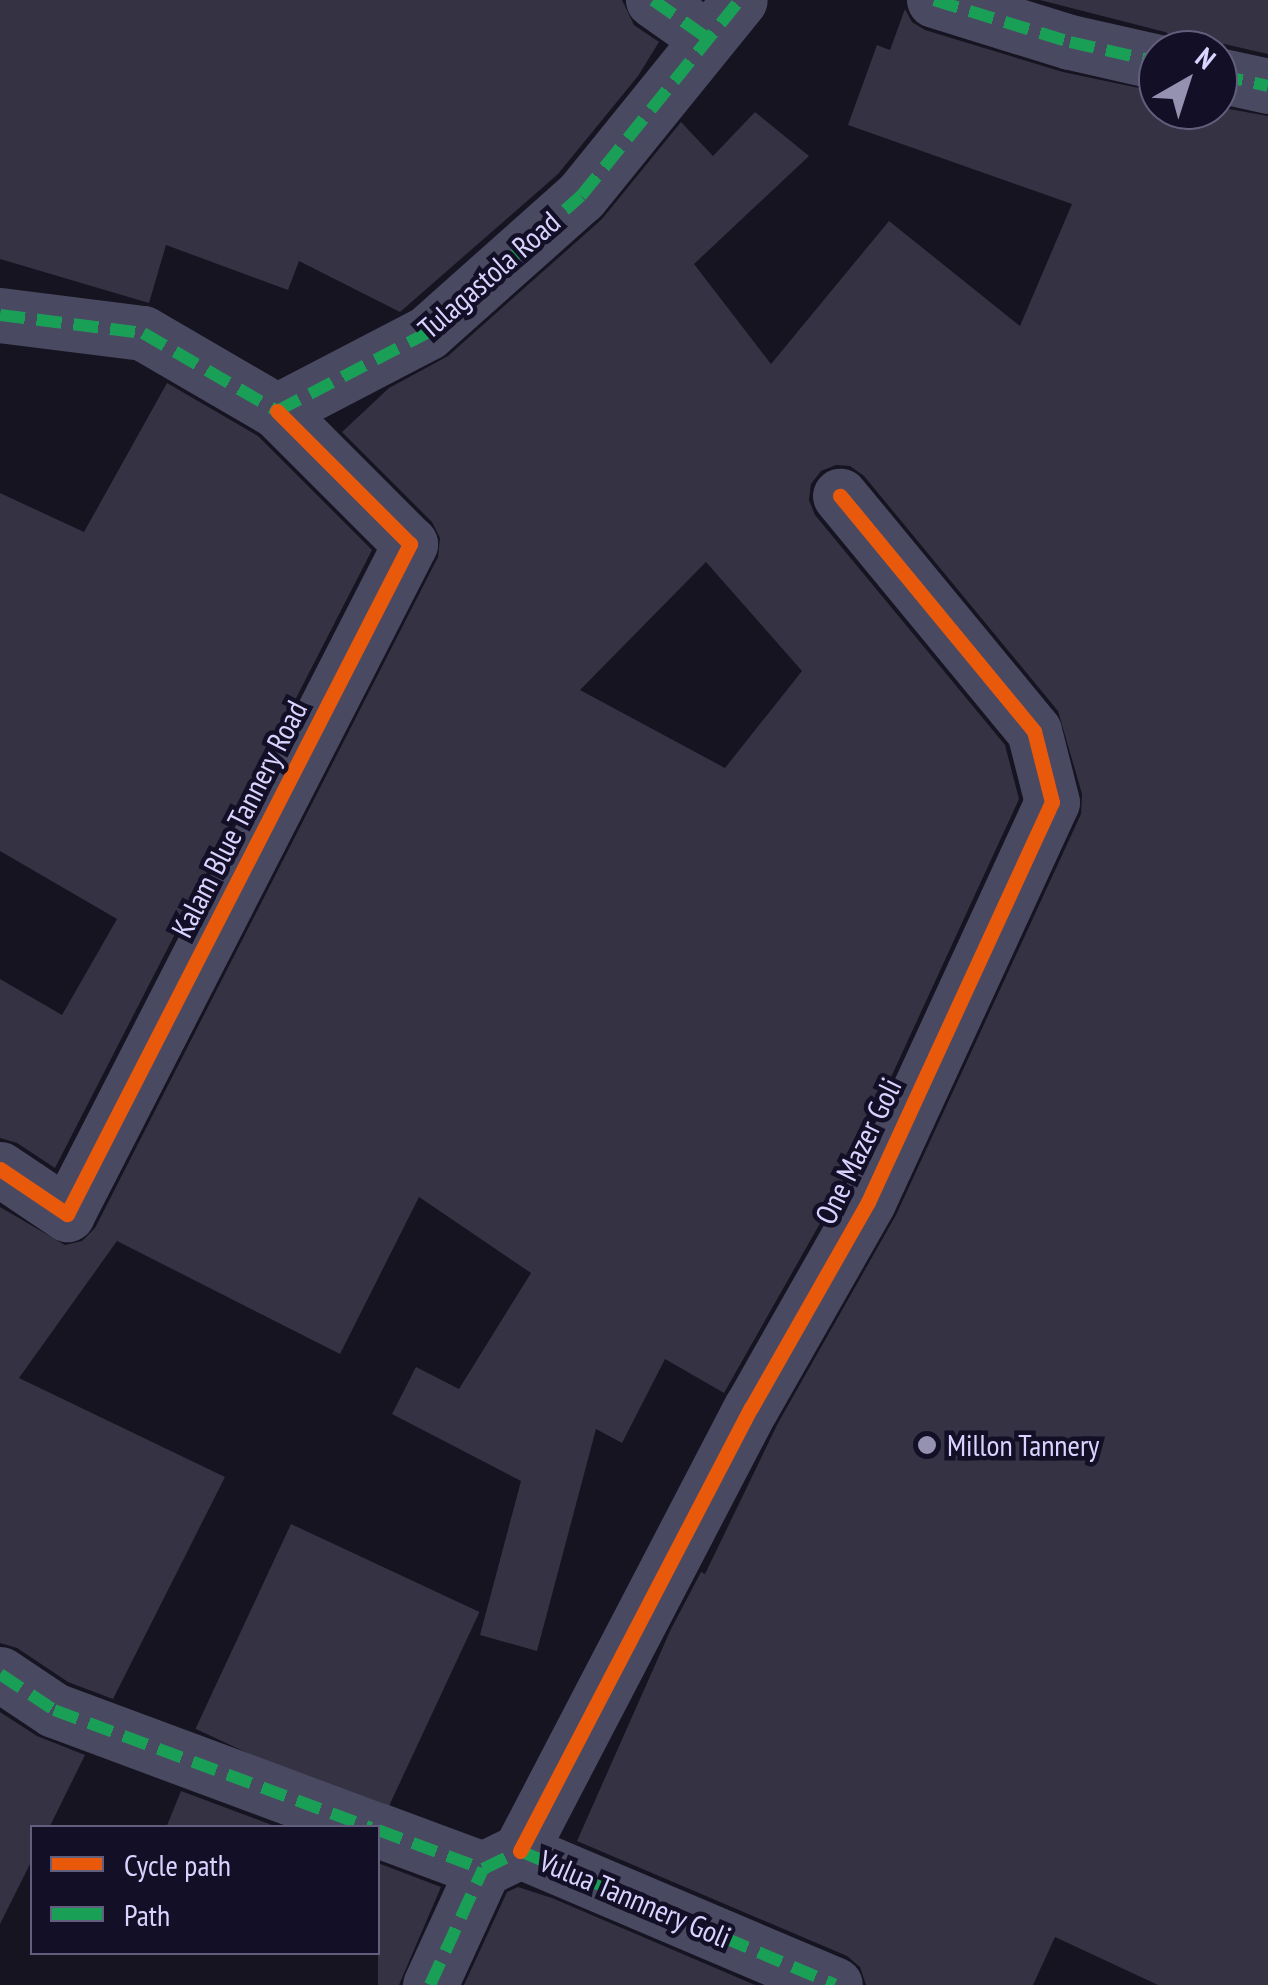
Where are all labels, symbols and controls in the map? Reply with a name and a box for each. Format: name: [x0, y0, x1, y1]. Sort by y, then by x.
north arrow: [1138, 30, 1238, 130]
text: N: [1188, 39, 1223, 77]
street label: Tulagastola Road: [411, 204, 567, 346]
street label: Kalam Blue Tannery Road: [163, 694, 315, 944]
street label: One Mazer Goli: [807, 1072, 909, 1230]
place label: Millon Tannery: [947, 1427, 1100, 1463]
marker: Millon Tannery: [916, 1434, 938, 1456]
legend: [30, 1825, 380, 1955]
street label: Vulua Tannnery Goli: [533, 1842, 737, 1956]
text: Cycle path: [124, 1845, 231, 1884]
text: Path: [124, 1895, 170, 1934]

